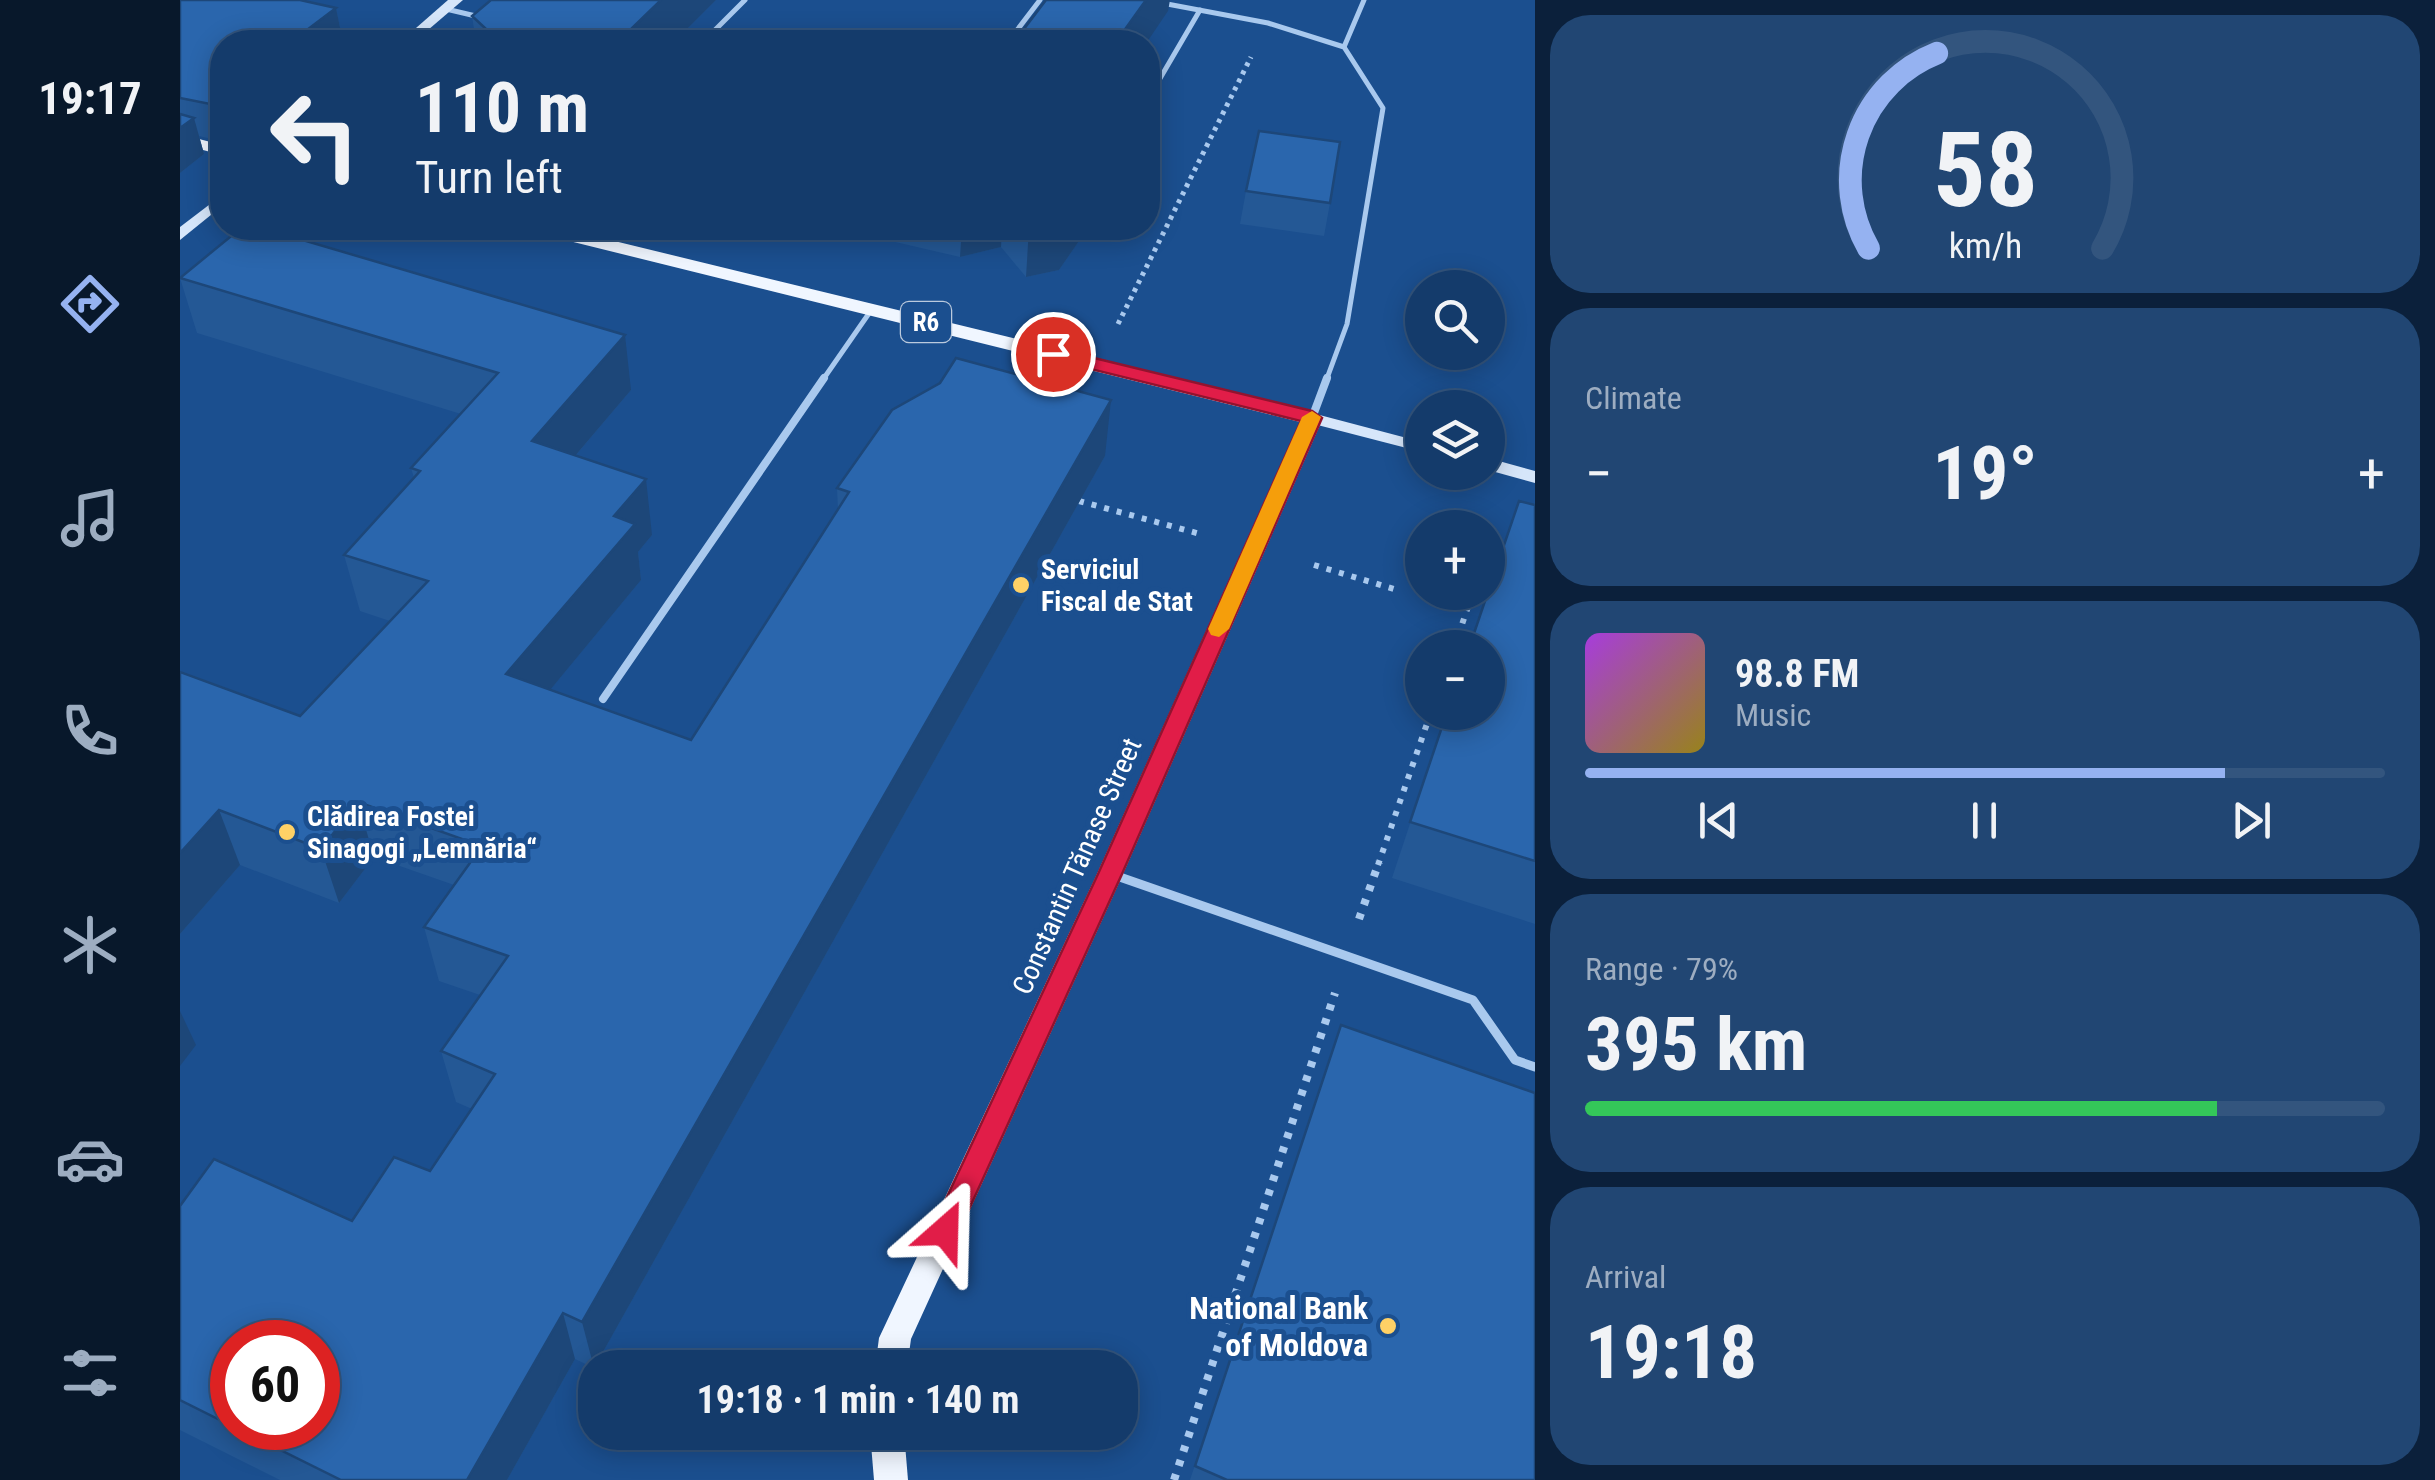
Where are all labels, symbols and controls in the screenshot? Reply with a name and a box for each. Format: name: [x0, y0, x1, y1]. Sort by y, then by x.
text: 110 m: [415, 67, 589, 149]
icon: left: [250, 70, 380, 200]
text: 19:17: [38, 72, 142, 125]
text: 58: [1932, 110, 2038, 231]
text: Turn left: [415, 151, 563, 204]
text: km/h: [1948, 225, 2022, 267]
icon: directions: [55, 269, 125, 339]
map controls: [1405, 270, 1505, 730]
button: search: [1405, 270, 1505, 370]
road number: R6: [901, 302, 951, 342]
pin: [1011, 312, 1096, 397]
icon: arrive: [1026, 327, 1081, 382]
text: Climate: [1585, 379, 1682, 417]
button: layers: [1405, 390, 1505, 490]
text: 19°: [1933, 429, 2038, 517]
text: −: [1585, 442, 1613, 506]
text: +: [2358, 442, 2385, 506]
icon: music: [55, 483, 125, 553]
button: +: [1405, 510, 1505, 610]
place label: Serviciul Fiscal de Stat: [1041, 553, 1193, 618]
marker: Serviciul Fiscal de Stat: [1010, 574, 1032, 596]
button: −: [1405, 630, 1505, 730]
text: 98.8 FM: [1735, 652, 1859, 696]
icon: phone: [55, 696, 125, 766]
text: Music: [1735, 696, 1811, 734]
street label: Constantin Tănase Street: [1006, 733, 1148, 999]
icon: previous: [1691, 793, 1746, 848]
icon: pause: [1957, 793, 2012, 848]
icon: next: [2224, 793, 2279, 848]
place label: Clădirea Fostei Sinagogi „Lemnăria“: [307, 800, 537, 865]
marker: Clădirea Fostei Sinagogi „Lemnăria“: [276, 821, 298, 843]
icon: climate: [55, 910, 125, 980]
text: Range · 79%: [1585, 950, 1738, 988]
text: 395 km: [1585, 1000, 1807, 1088]
icon: car: [55, 1124, 125, 1194]
position arrow: [893, 1179, 997, 1283]
text: Arrival: [1585, 1258, 1666, 1296]
place label: National Bank of Moldova: [1189, 1289, 1369, 1364]
text: 19:18: [1585, 1308, 1757, 1396]
marker: National Bank of Moldova: [1377, 1315, 1399, 1337]
speed limit sign: 60: [210, 1320, 340, 1450]
icon: filters: [55, 1338, 125, 1408]
text: 19:18 · 1 min · 140 m: [697, 1378, 1019, 1422]

